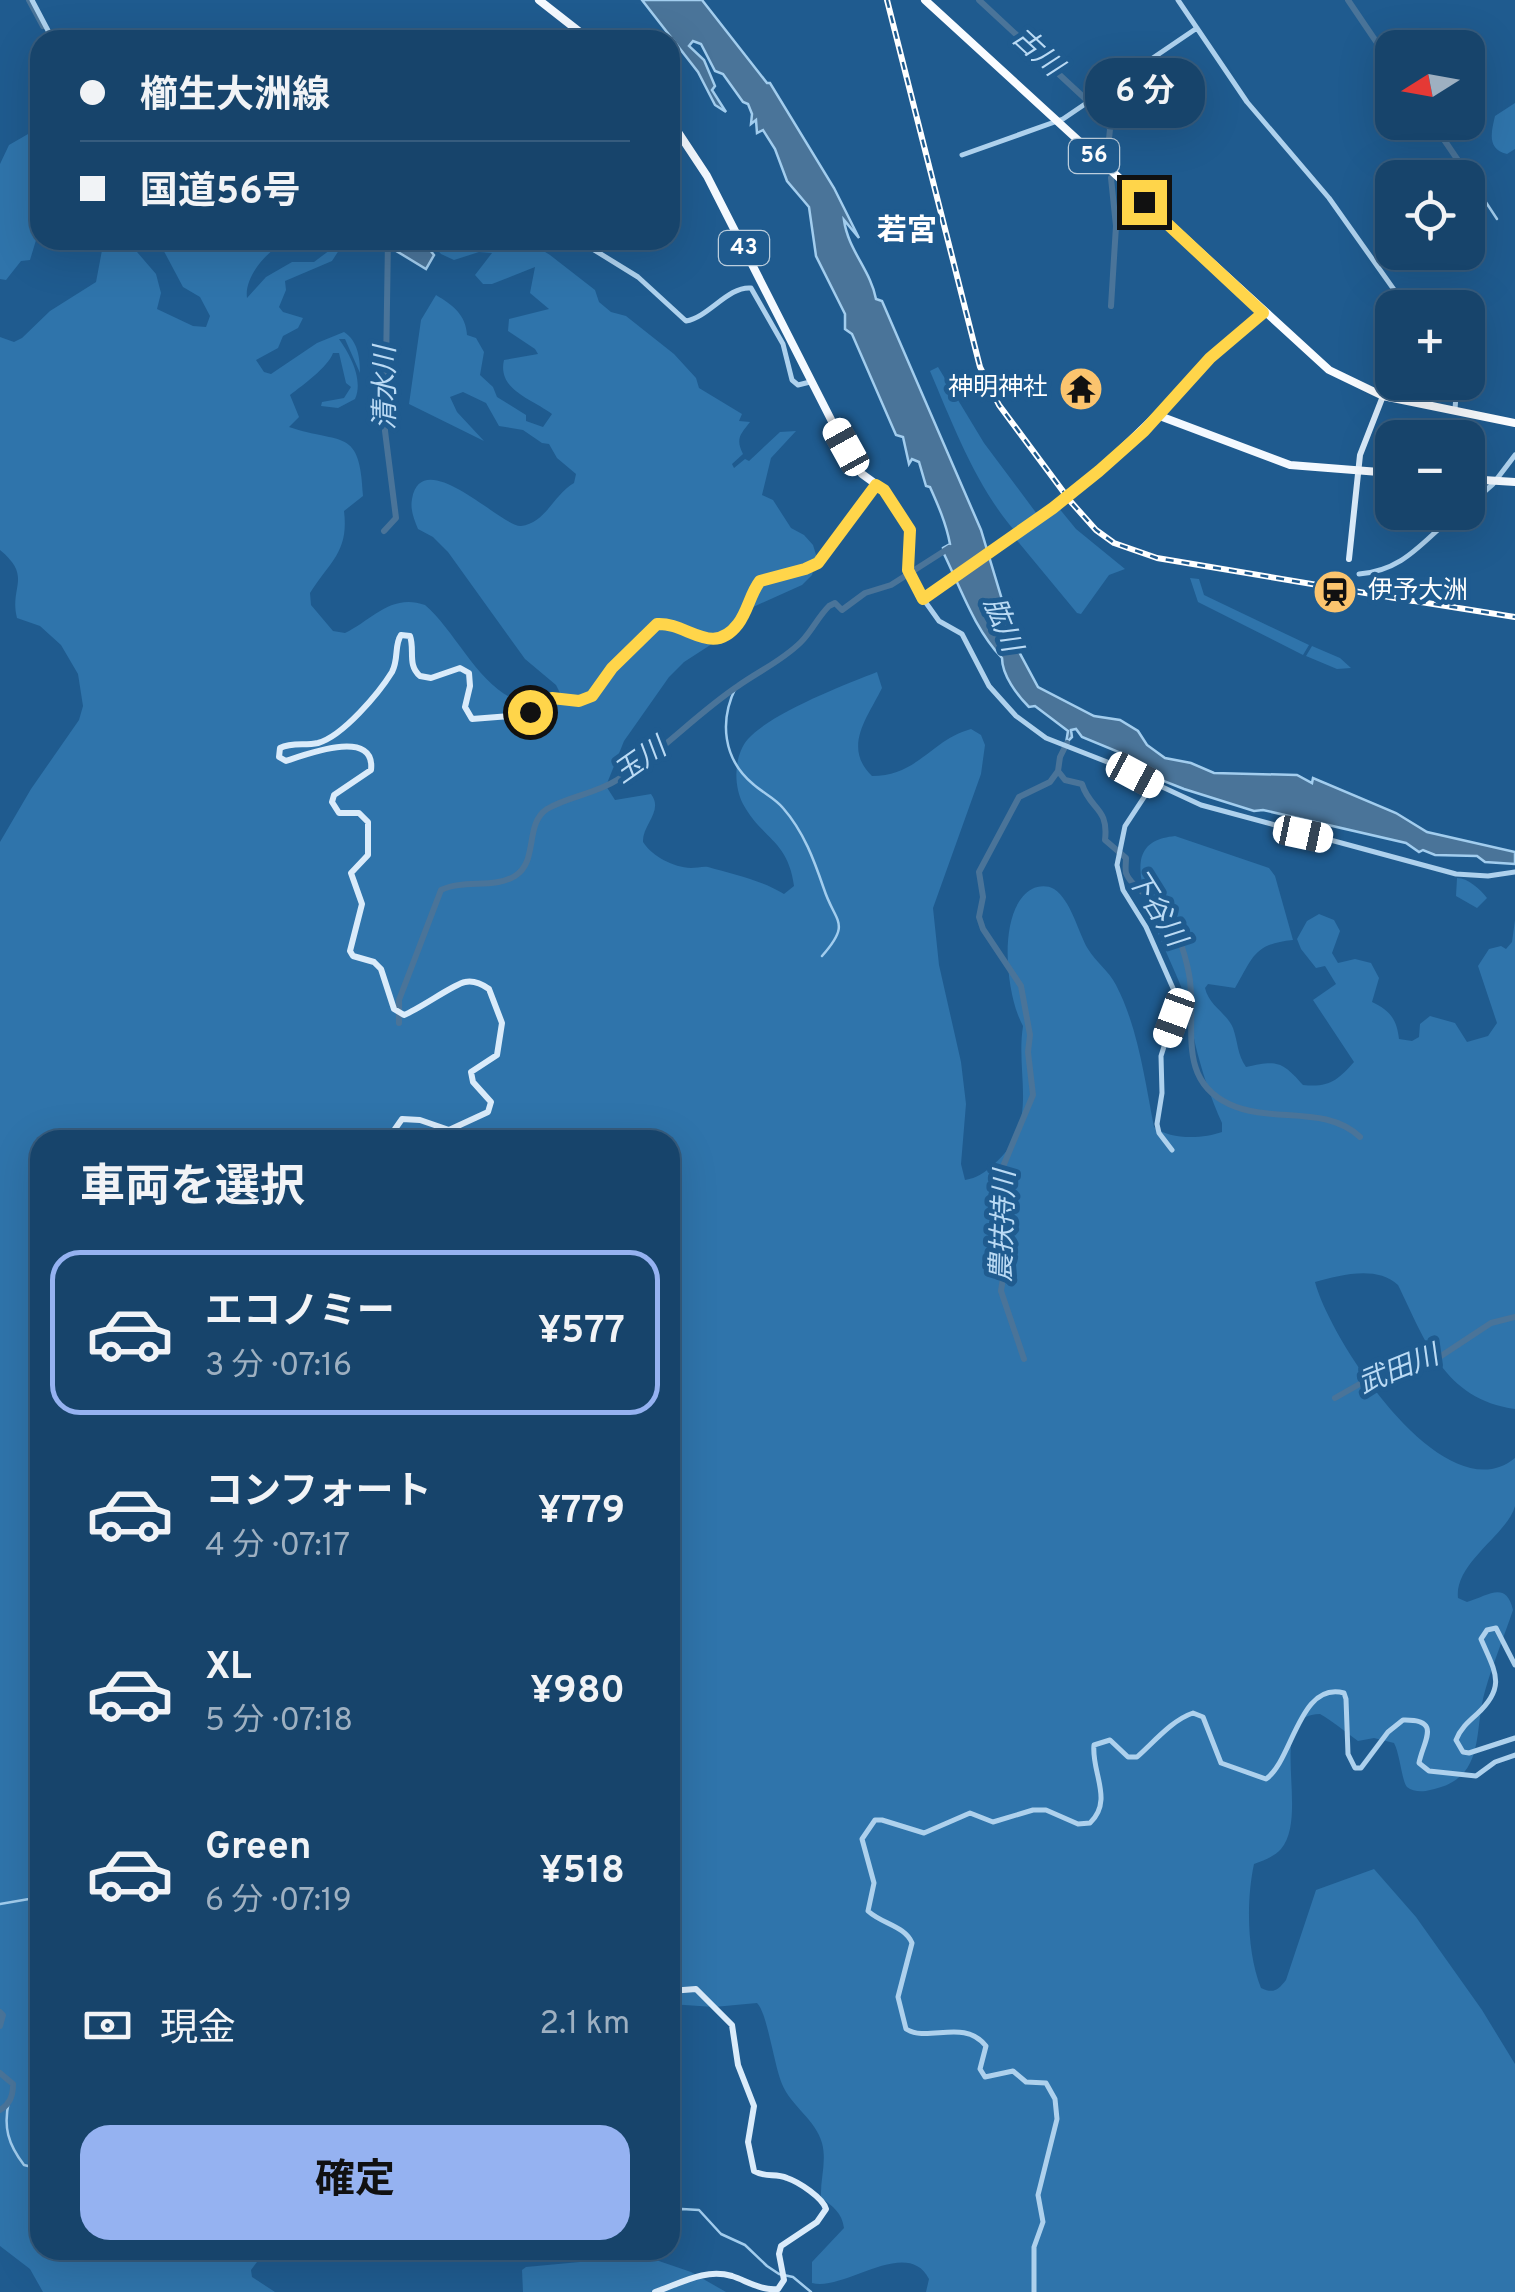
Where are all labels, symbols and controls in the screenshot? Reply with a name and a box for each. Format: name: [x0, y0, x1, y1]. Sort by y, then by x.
water label: 古川: [1003, 21, 1071, 87]
north arrow: [1375, 30, 1485, 140]
map controls: [1375, 30, 1485, 530]
callout: 6 分: [1084, 57, 1204, 127]
text: 櫛生大洲線: [140, 73, 330, 122]
text: 6 分: [1115, 73, 1175, 113]
road number: 56: [1069, 139, 1119, 173]
button: locate: [1375, 160, 1485, 270]
text: 国道56号: [140, 169, 301, 218]
route end: [1122, 180, 1167, 225]
district label: 若宮: [877, 214, 937, 251]
road number: 43: [719, 231, 769, 265]
button: +: [1375, 290, 1485, 400]
water label: 清水川: [369, 343, 405, 430]
temple icon: 神明神社: [1058, 366, 1104, 412]
place label: 神明神社: [948, 373, 1048, 405]
car: [818, 413, 874, 481]
button: −: [1375, 420, 1485, 530]
station icon: 伊予大洲: [1312, 569, 1358, 615]
place label: 伊予大洲: [1368, 576, 1468, 608]
water label: 肱川: [974, 592, 1029, 660]
route start: [508, 690, 553, 735]
water label: 玉川: [608, 729, 677, 793]
car: [1101, 748, 1169, 802]
car: [1271, 813, 1335, 855]
water label: 下谷川: [1117, 864, 1194, 957]
car: [1150, 985, 1198, 1051]
text: 車両を選択: [80, 1161, 305, 1218]
water label: 農扶持川: [985, 1166, 1025, 1283]
icon: car: [85, 1288, 175, 1378]
text: エコノミー: [205, 1289, 395, 1338]
text: ¥577: [538, 1308, 625, 1357]
water label: 武田川: [1353, 1337, 1447, 1403]
text: 3 分 · 07:16: [205, 1347, 352, 1387]
icon: car: [85, 1468, 175, 1558]
text: コンフォート: [205, 1469, 432, 1518]
text: ¥779: [538, 1488, 625, 1537]
text: 4 分 · 07:17: [205, 1527, 350, 1567]
text: XL: [205, 1644, 252, 1693]
icon: car: [85, 1648, 175, 1738]
text: ¥980: [530, 1668, 625, 1717]
text: 5 分 · 07:18: [205, 1702, 353, 1742]
text: Green: [205, 1824, 311, 1873]
icon: car: [85, 1828, 175, 1918]
text: ¥518: [540, 1848, 625, 1897]
text: 6 分 · 07:19: [205, 1882, 352, 1922]
icon: cash: [80, 1998, 135, 2053]
text: 2.1 km: [539, 2005, 630, 2045]
text: 現金: [160, 2006, 236, 2055]
button: 確定: [80, 2125, 630, 2240]

